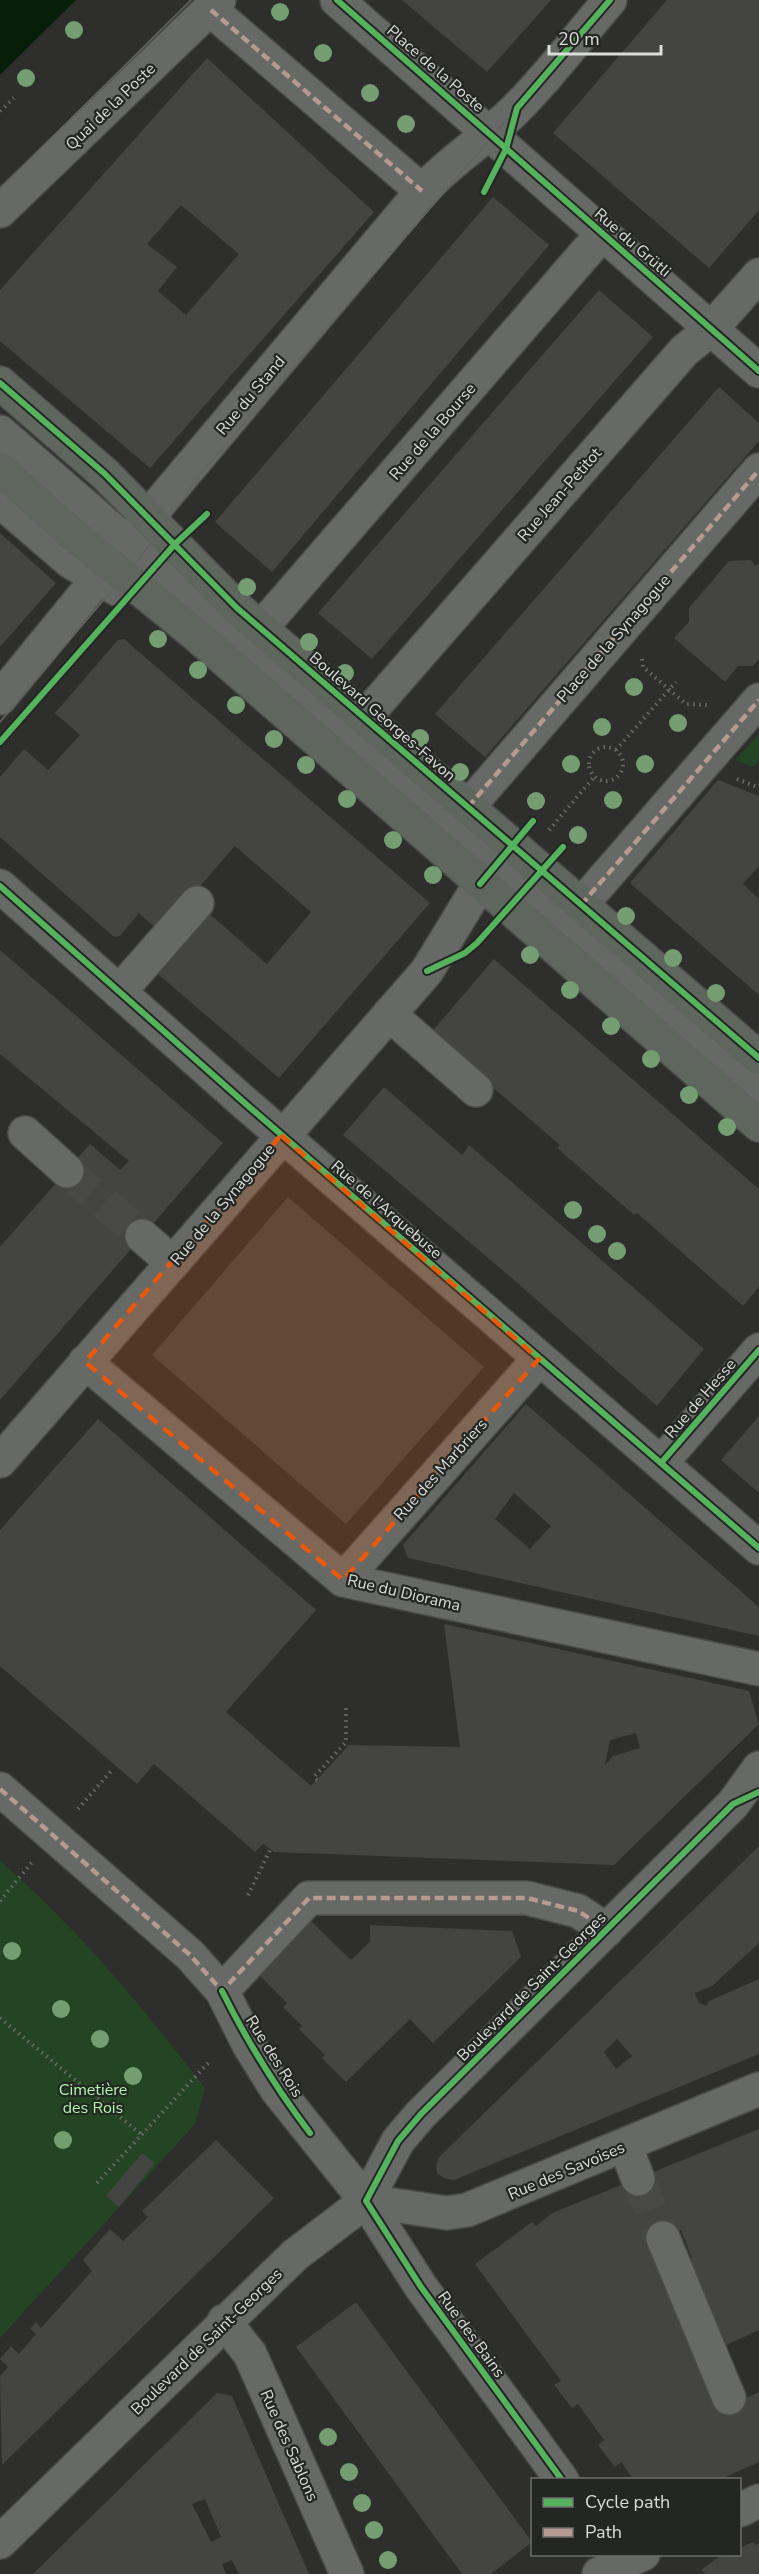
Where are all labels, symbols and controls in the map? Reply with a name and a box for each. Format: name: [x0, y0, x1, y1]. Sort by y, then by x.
scale bar: [549, 18, 662, 56]
street label: Place de la Poste: [382, 20, 489, 117]
text: 20 m: [558, 27, 600, 51]
street label: Quai de la Poste: [61, 58, 160, 155]
street label: Rue du Grütli: [589, 203, 675, 282]
street label: Rue du Stand: [211, 351, 290, 440]
street label: Rue de la Bourse: [384, 378, 481, 485]
street label: Rue Jean-Petitot: [513, 443, 607, 546]
street label: Place de la Synagogue: [552, 570, 676, 707]
street label: Boulevard Georges-Favon: [304, 647, 460, 787]
street label: Rue de la Synagogue: [165, 1139, 280, 1270]
street label: Rue de l'Arquebuse: [326, 1155, 447, 1264]
street label: Rue de Hesse: [660, 1354, 741, 1443]
street label: Rue des Marbriers: [389, 1414, 493, 1526]
street label: Rue du Diorama: [345, 1569, 463, 1617]
street label: Boulevard de Saint-Georges: [452, 1907, 611, 2066]
street label: Rue des Rois: [240, 2011, 308, 2102]
park label: Cimetière des Rois: [59, 2079, 127, 2119]
street label: Rue des Savoises: [505, 2136, 628, 2205]
street label: Boulevard de Saint-Georges: [126, 2263, 287, 2420]
street label: Rue des Bains: [432, 2287, 510, 2382]
street label: Rue des Sablons: [255, 2386, 324, 2505]
legend: [531, 2478, 741, 2556]
text: Cycle path: [585, 2490, 670, 2514]
text: Path: [585, 2520, 622, 2544]

